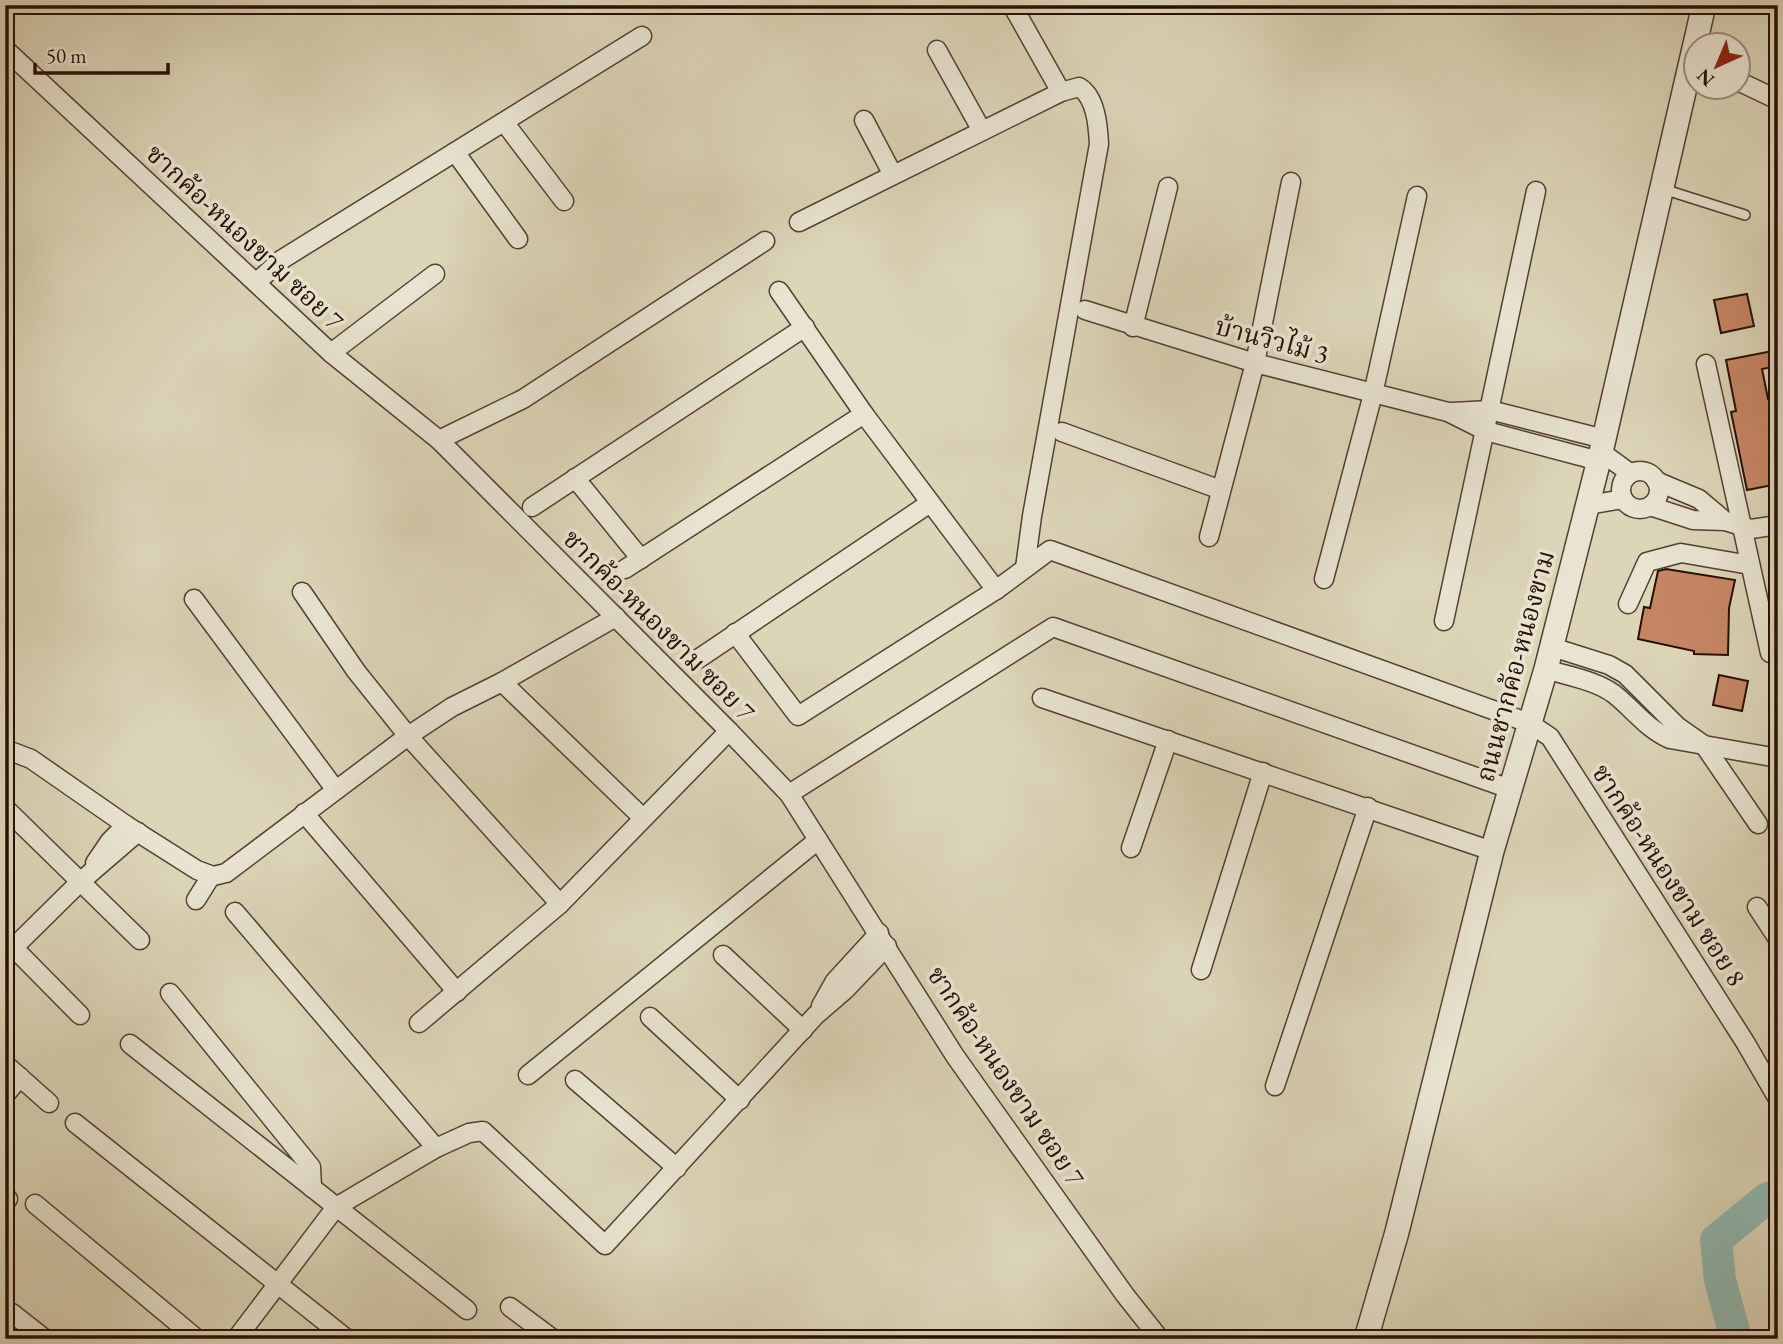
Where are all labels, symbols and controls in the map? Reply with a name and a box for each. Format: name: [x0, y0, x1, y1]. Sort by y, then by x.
scale bar: [35, 32, 168, 76]
north arrow: [1682, 32, 1752, 102]
text: 50 m: [46, 42, 87, 69]
text: N: [1691, 63, 1720, 92]
street label: ชากค้อ-หนองขาม ซอย 7: [139, 137, 351, 338]
street label: บ้านวิวไม้ 3: [1212, 308, 1333, 371]
street label: ชากค้อ-หนองขาม ซอย 7: [556, 522, 763, 729]
street label: ถนนชากค้อ-หนองขาม: [1468, 546, 1562, 786]
street label: ชากค้อ-หนองขาม ซอย 8: [1585, 758, 1753, 992]
street label: ชากค้อ-หนองขาม ซอย 7: [920, 960, 1092, 1193]

